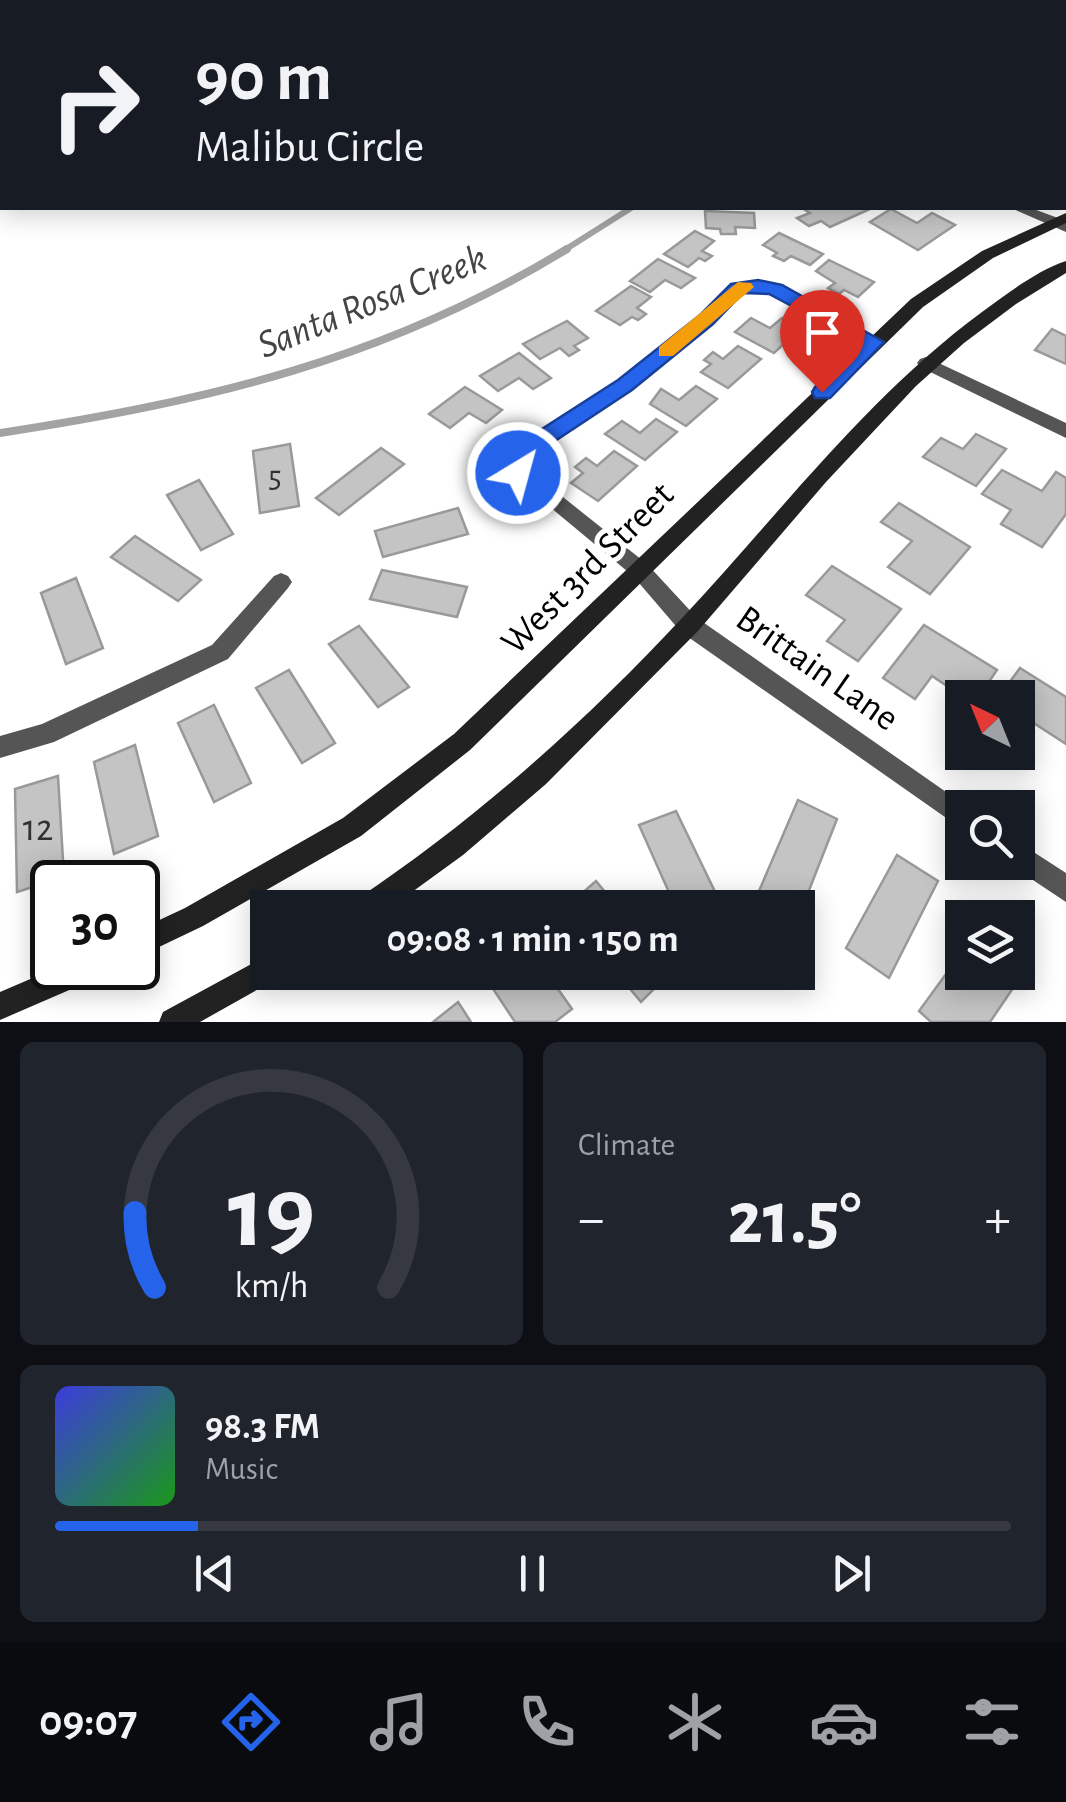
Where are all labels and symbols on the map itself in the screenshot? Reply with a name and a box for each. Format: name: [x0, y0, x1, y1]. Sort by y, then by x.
water label: Santa Rosa Creek: [252, 238, 492, 366]
pin: [780, 290, 865, 393]
position arrow: [466, 421, 570, 525]
house number: 5: [268, 461, 282, 493]
street label: West 3rd Street: [495, 476, 681, 662]
street label: Brittain Lane: [729, 599, 905, 739]
north arrow: [945, 680, 1035, 770]
house number: 12: [23, 810, 53, 848]
speed limit sign: 30: [30, 860, 160, 990]

